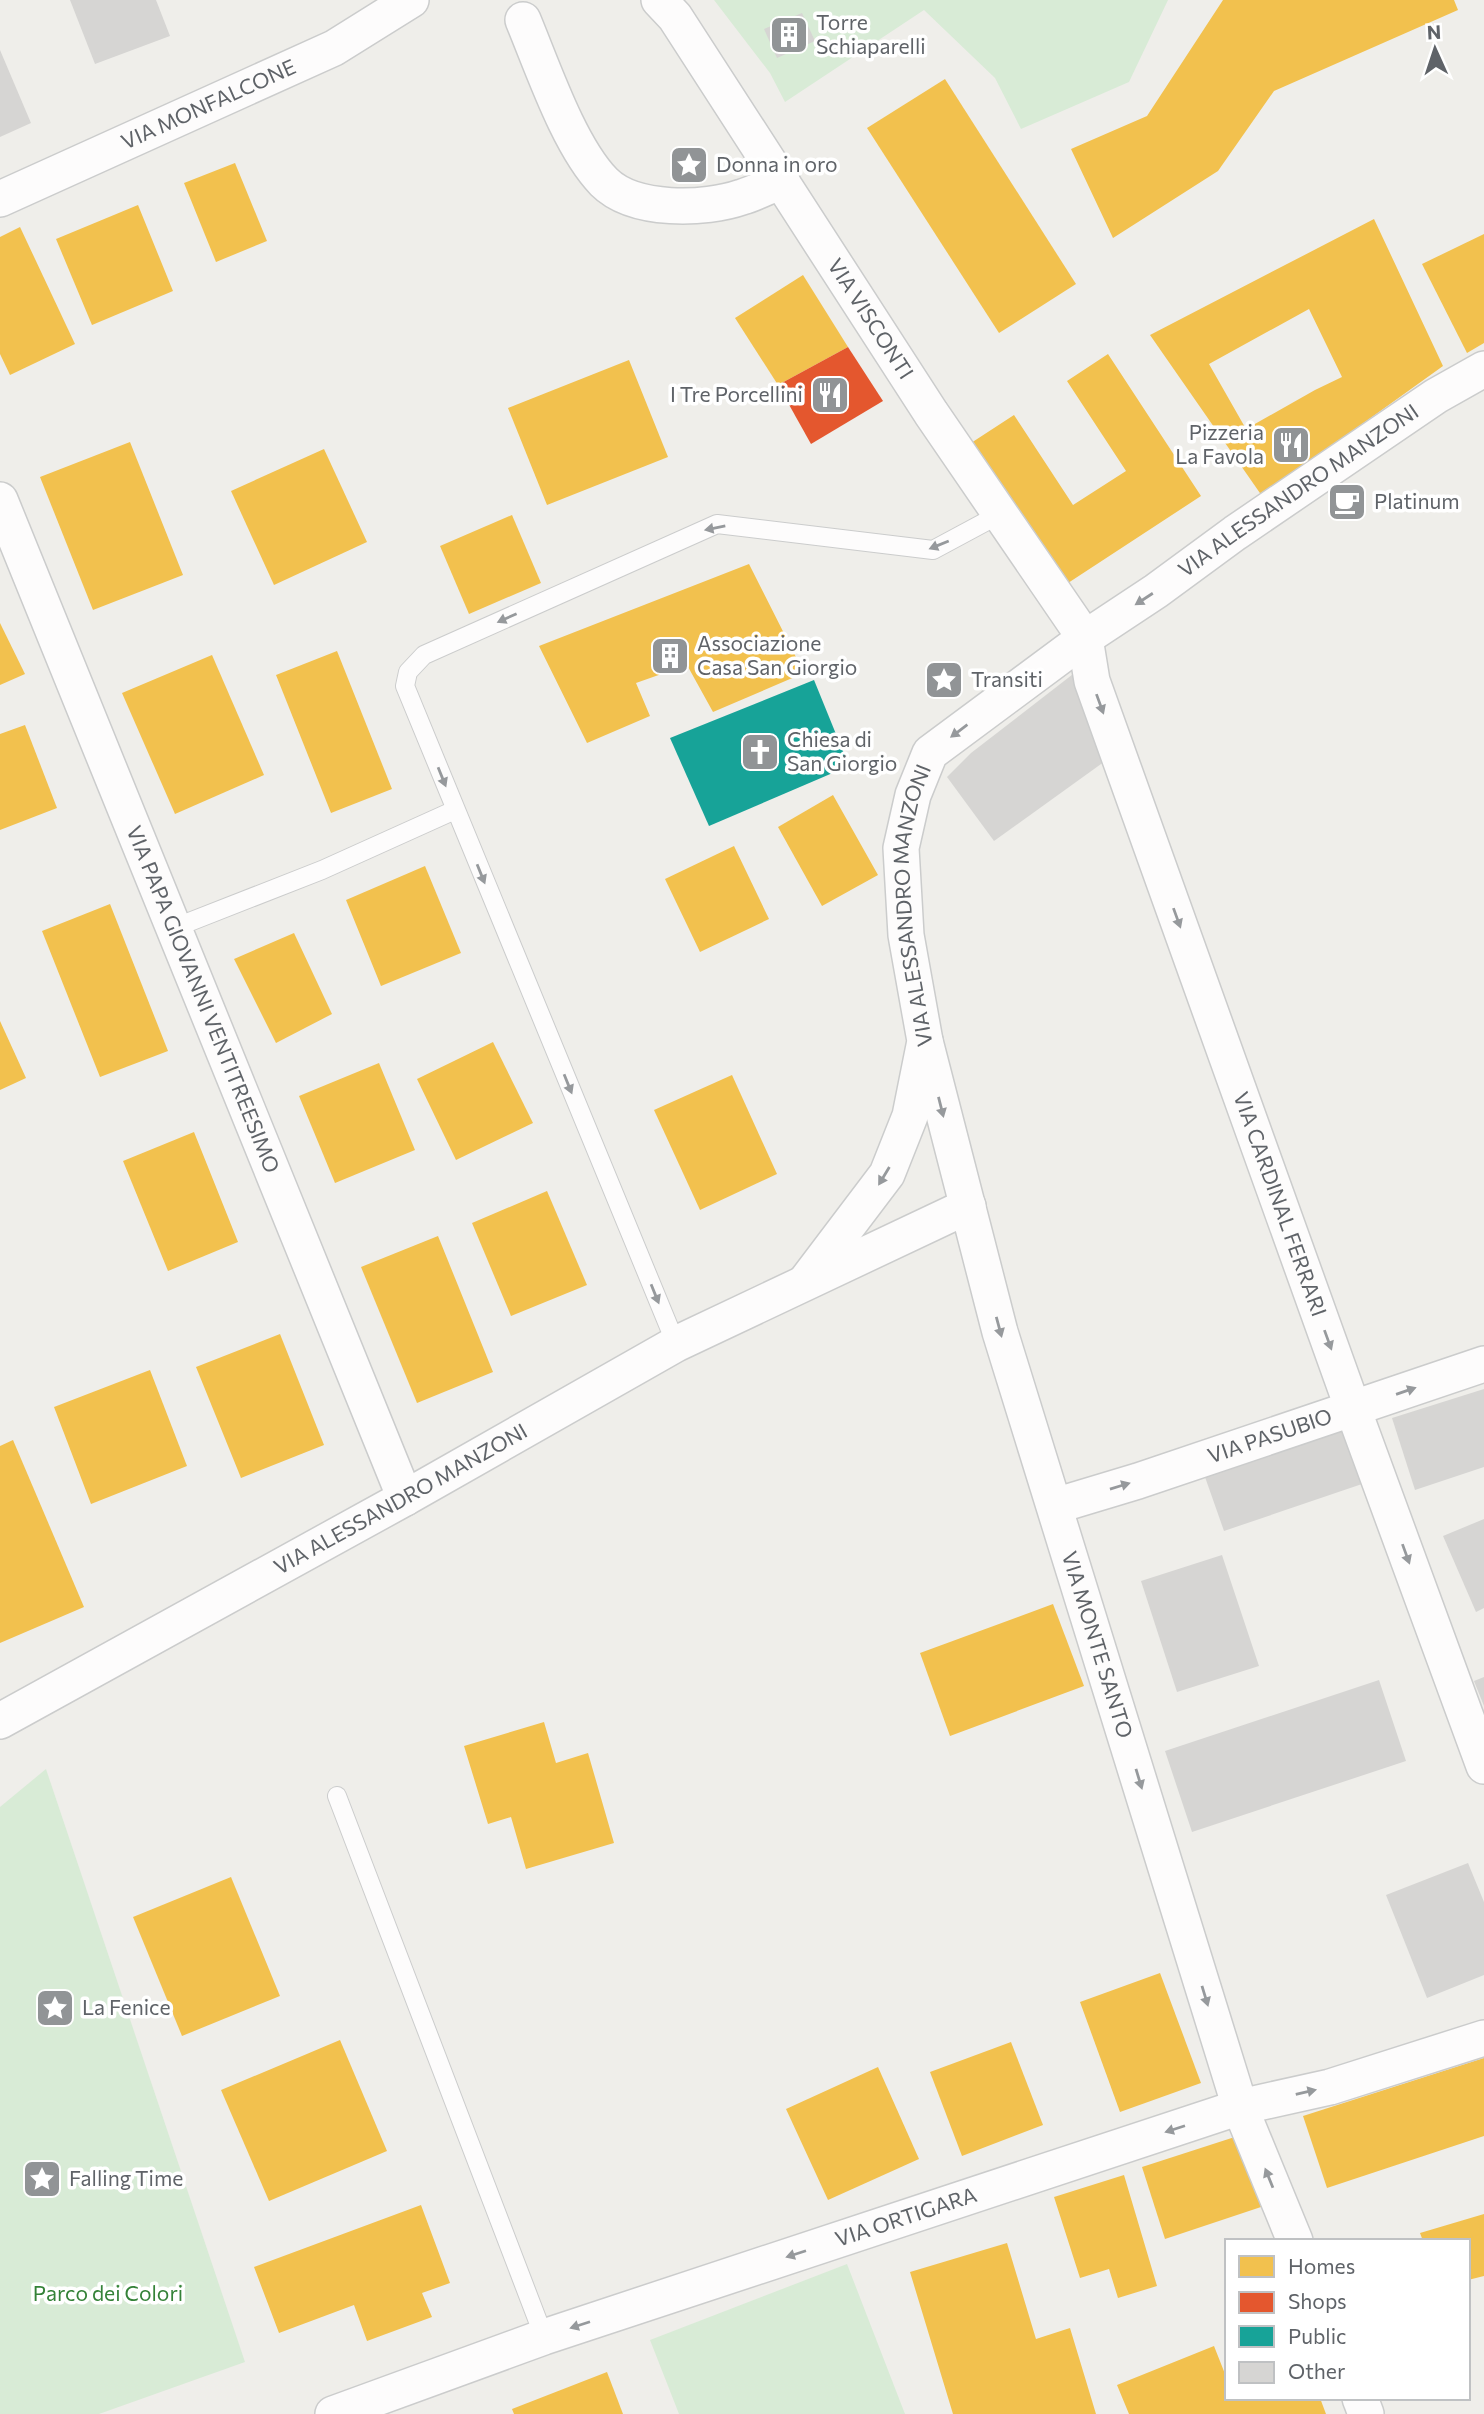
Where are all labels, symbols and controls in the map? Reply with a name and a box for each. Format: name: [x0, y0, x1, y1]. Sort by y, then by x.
place label: Torre Schiaparelli: [816, 9, 926, 58]
building icon: Torre Schiaparelli: [768, 14, 810, 56]
north arrow: [1400, 14, 1470, 84]
text: N: [1426, 20, 1442, 43]
street label: VIA MONFALCONE: [117, 53, 299, 154]
place icon: Donna in oro: [668, 144, 710, 186]
place label: Donna in oro: [716, 151, 838, 176]
street label: VIA VISCONTI: [824, 253, 920, 383]
restaurant icon: I Tre Porcellini: [809, 374, 851, 416]
place label: I Tre Porcellini: [670, 381, 803, 406]
street label: VIA ALESSANDRO MANZONI: [1173, 398, 1423, 581]
place label: Pizzeria La Favola: [1175, 419, 1264, 468]
restaurant icon: Pizzeria La Favola: [1270, 424, 1312, 466]
cafe icon: Platinum: [1326, 481, 1368, 523]
place label: Platinum: [1374, 488, 1460, 513]
one-way arrow: [704, 522, 726, 533]
one-way arrow: [928, 540, 949, 551]
one-way arrow: [1134, 593, 1154, 606]
one-way arrow: [497, 612, 517, 624]
place label: Associazione Casa San Giorgio: [697, 630, 857, 679]
building icon: Associazione Casa San Giorgio: [649, 635, 691, 677]
place icon: Transiti: [923, 659, 965, 701]
place label: Transiti: [971, 666, 1043, 691]
one-way arrow: [1095, 694, 1106, 715]
one-way arrow: [950, 724, 968, 739]
place label: Chiesa di San Giorgio: [787, 726, 897, 775]
church icon: Chiesa di San Giorgio: [739, 731, 781, 773]
street label: VIA ALESSANDRO MANZONI: [887, 760, 937, 1049]
one-way arrow: [436, 767, 447, 788]
street label: VIA PAPA GIOVANNI VENTITREESIMO: [122, 822, 286, 1176]
one-way arrow: [476, 863, 487, 884]
one-way arrow: [1172, 908, 1183, 929]
one-way arrow: [563, 1073, 574, 1094]
street label: VIA CARDINAL FERRARI: [1229, 1088, 1333, 1319]
one-way arrow: [936, 1096, 947, 1118]
one-way arrow: [878, 1166, 891, 1185]
one-way arrow: [650, 1284, 661, 1305]
one-way arrow: [995, 1317, 1005, 1338]
one-way arrow: [1323, 1330, 1334, 1351]
one-way arrow: [1395, 1385, 1416, 1396]
street label: VIA PASUBIO: [1204, 1402, 1335, 1468]
street label: VIA ALESSANDRO MANZONI: [269, 1417, 531, 1579]
one-way arrow: [1110, 1481, 1131, 1491]
one-way arrow: [1401, 1543, 1412, 1564]
street label: VIA MONTE SANTO: [1058, 1548, 1139, 1741]
one-way arrow: [1134, 1768, 1144, 1789]
one-way arrow: [1201, 1986, 1211, 2007]
place icon: La Fenice: [34, 1987, 76, 2029]
place label: La Fenice: [82, 1994, 171, 2019]
one-way arrow: [1295, 2086, 1317, 2097]
one-way arrow: [1164, 2124, 1185, 2135]
place icon: Falling Time: [21, 2158, 63, 2200]
place label: Falling Time: [69, 2165, 183, 2190]
one-way arrow: [1263, 2167, 1274, 2188]
street label: VIA ORTIGARA: [832, 2181, 980, 2251]
legend: [1225, 2239, 1470, 2400]
one-way arrow: [785, 2249, 806, 2260]
text: Homes: [1288, 2253, 1355, 2278]
park label: Parco dei Colori: [33, 2280, 183, 2305]
text: Shops: [1288, 2288, 1347, 2313]
one-way arrow: [569, 2320, 590, 2331]
text: Public: [1288, 2323, 1346, 2348]
text: Other: [1288, 2358, 1345, 2383]

